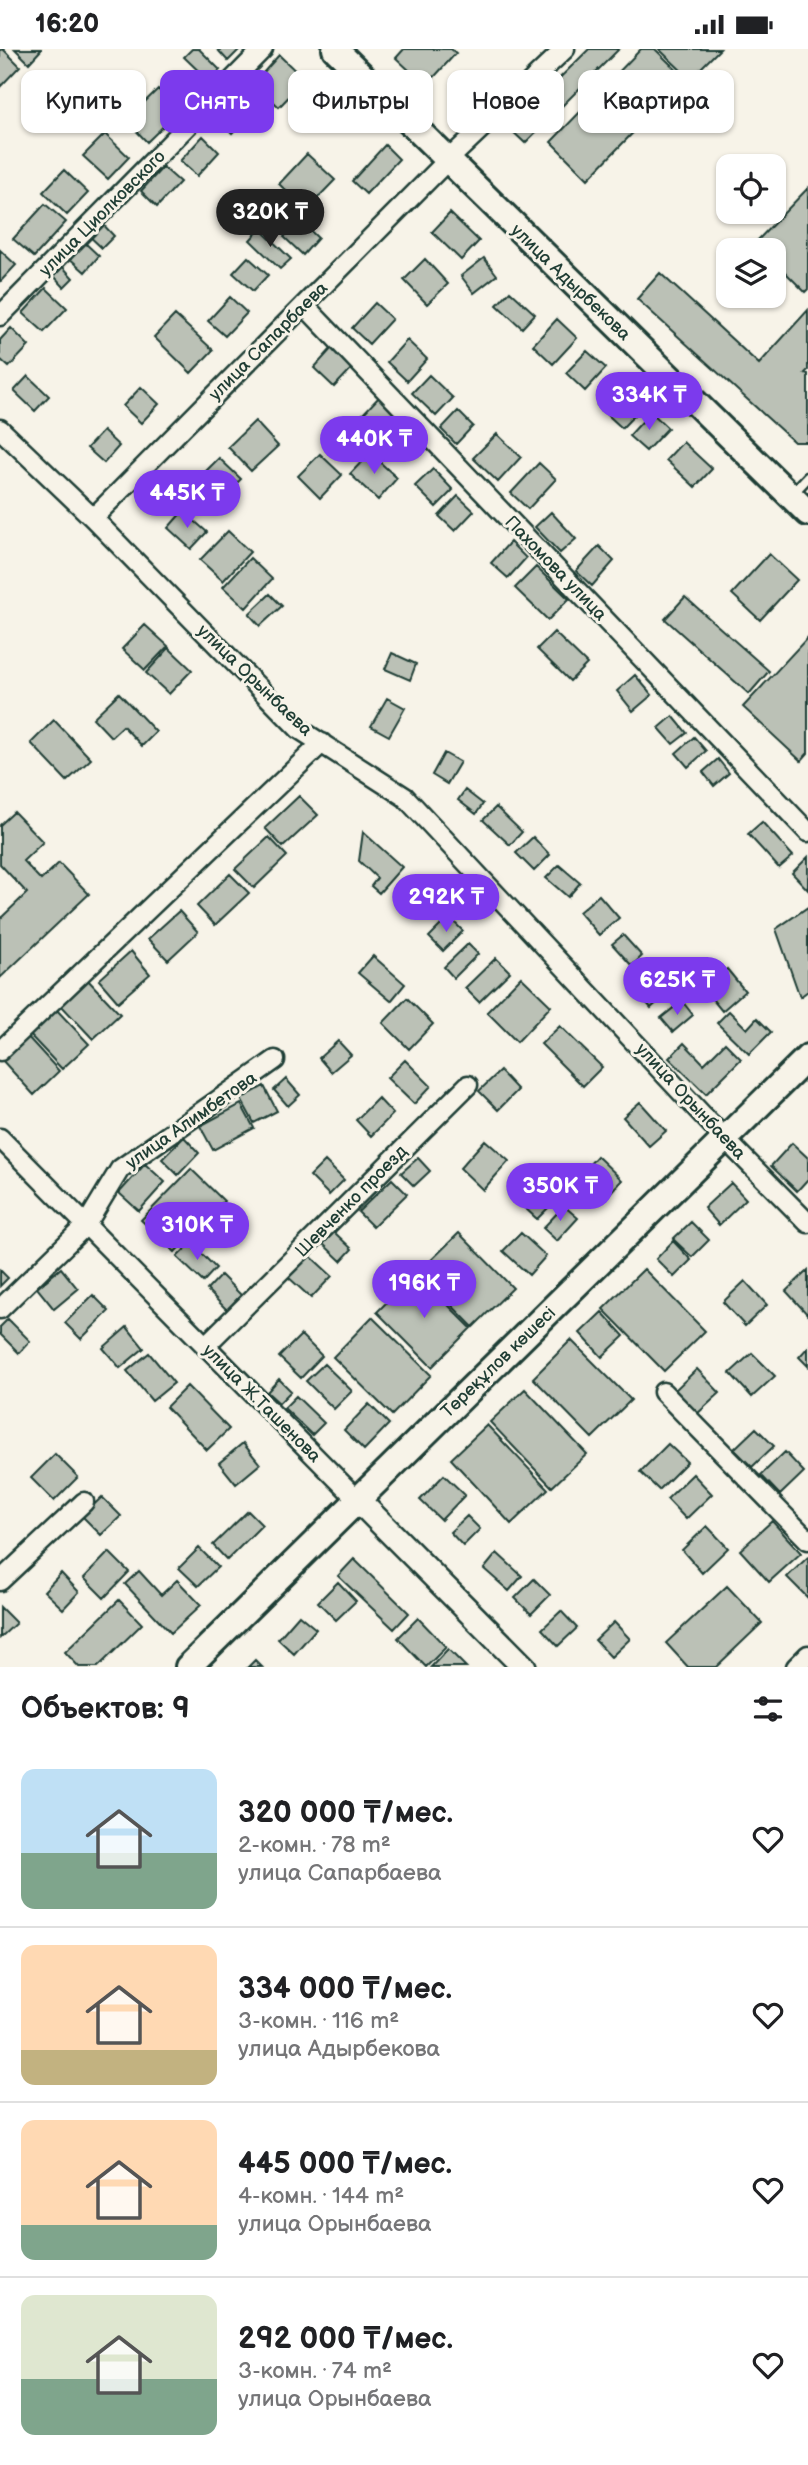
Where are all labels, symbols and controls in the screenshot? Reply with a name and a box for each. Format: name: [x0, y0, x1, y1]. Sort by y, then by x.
text: 16:20: [35, 9, 99, 40]
chip: Купить: [21, 70, 146, 133]
chip: Снять: [160, 70, 274, 133]
chip: Фильтры: [288, 70, 433, 133]
chip: Новое: [447, 70, 564, 133]
chip: Квартира: [578, 70, 734, 133]
street label: улица Циолковского: [35, 146, 170, 281]
map controls: [716, 154, 786, 308]
button: locate: [716, 154, 786, 224]
pin: 320K ₸: [213, 189, 327, 249]
text: 320K ₸: [232, 198, 308, 226]
street label: улица Адырбекова: [506, 220, 635, 345]
button: layers: [716, 238, 786, 308]
street label: улица Сапарбаева: [205, 277, 332, 405]
pin: 334K ₸: [592, 373, 706, 432]
text: 334K ₸: [612, 381, 686, 409]
pin: 440K ₸: [317, 417, 431, 476]
text: 440K ₸: [336, 425, 412, 453]
pin: 445K ₸: [130, 470, 244, 530]
text: 445K ₸: [150, 479, 224, 507]
street label: Пахомова улица: [500, 512, 611, 625]
street label: улица Орынбаева: [193, 620, 317, 741]
pin: 292K ₸: [389, 875, 503, 934]
text: 292K ₸: [408, 883, 484, 911]
pin: 625K ₸: [620, 957, 734, 1017]
text: 625K ₸: [639, 966, 715, 994]
street label: улица Орынбаева: [631, 1039, 750, 1164]
street label: улица Алимбетова: [122, 1067, 261, 1173]
street label: Шевченко проезд: [291, 1141, 412, 1262]
pin: 350K ₸: [503, 1163, 617, 1223]
text: 350K ₸: [522, 1172, 598, 1200]
pin: 310K ₸: [140, 1203, 254, 1262]
text: 310K ₸: [161, 1211, 233, 1239]
pin: 196K ₸: [367, 1261, 481, 1320]
text: 196K ₸: [388, 1269, 460, 1297]
street label: Төреқұлов көшесі: [437, 1302, 560, 1422]
street label: улица Ж.Ташенова: [198, 1340, 325, 1467]
icon: filters: [749, 1690, 787, 1728]
text: Объектов: 9: [21, 1691, 190, 1727]
text: 320 000 ₸/мес.: [238, 1795, 453, 1831]
icon: home: [77, 1797, 161, 1881]
icon: heart: [749, 1820, 787, 1858]
text: 2-комн. · 78 m²: [238, 1831, 391, 1859]
text: улица Сапарбаева: [238, 1859, 442, 1887]
text: 334 000 ₸/мес.: [238, 1971, 452, 2007]
icon: home: [77, 1973, 161, 2057]
icon: heart: [749, 1996, 787, 2034]
text: 3-комн. · 116 m²: [238, 2007, 399, 2035]
text: улица Адырбекова: [238, 2035, 440, 2063]
text: 445 000 ₸/мес.: [238, 2146, 452, 2182]
icon: home: [77, 2148, 161, 2232]
icon: heart: [749, 2171, 787, 2209]
text: 4-комн. · 144 m²: [238, 2182, 404, 2210]
text: улица Орынбаева: [238, 2210, 432, 2238]
text: 292 000 ₸/мес.: [238, 2321, 453, 2357]
icon: home: [77, 2323, 161, 2407]
icon: heart: [749, 2346, 787, 2384]
text: 3-комн. · 74 m²: [238, 2357, 392, 2385]
text: улица Орынбаева: [238, 2385, 432, 2413]

